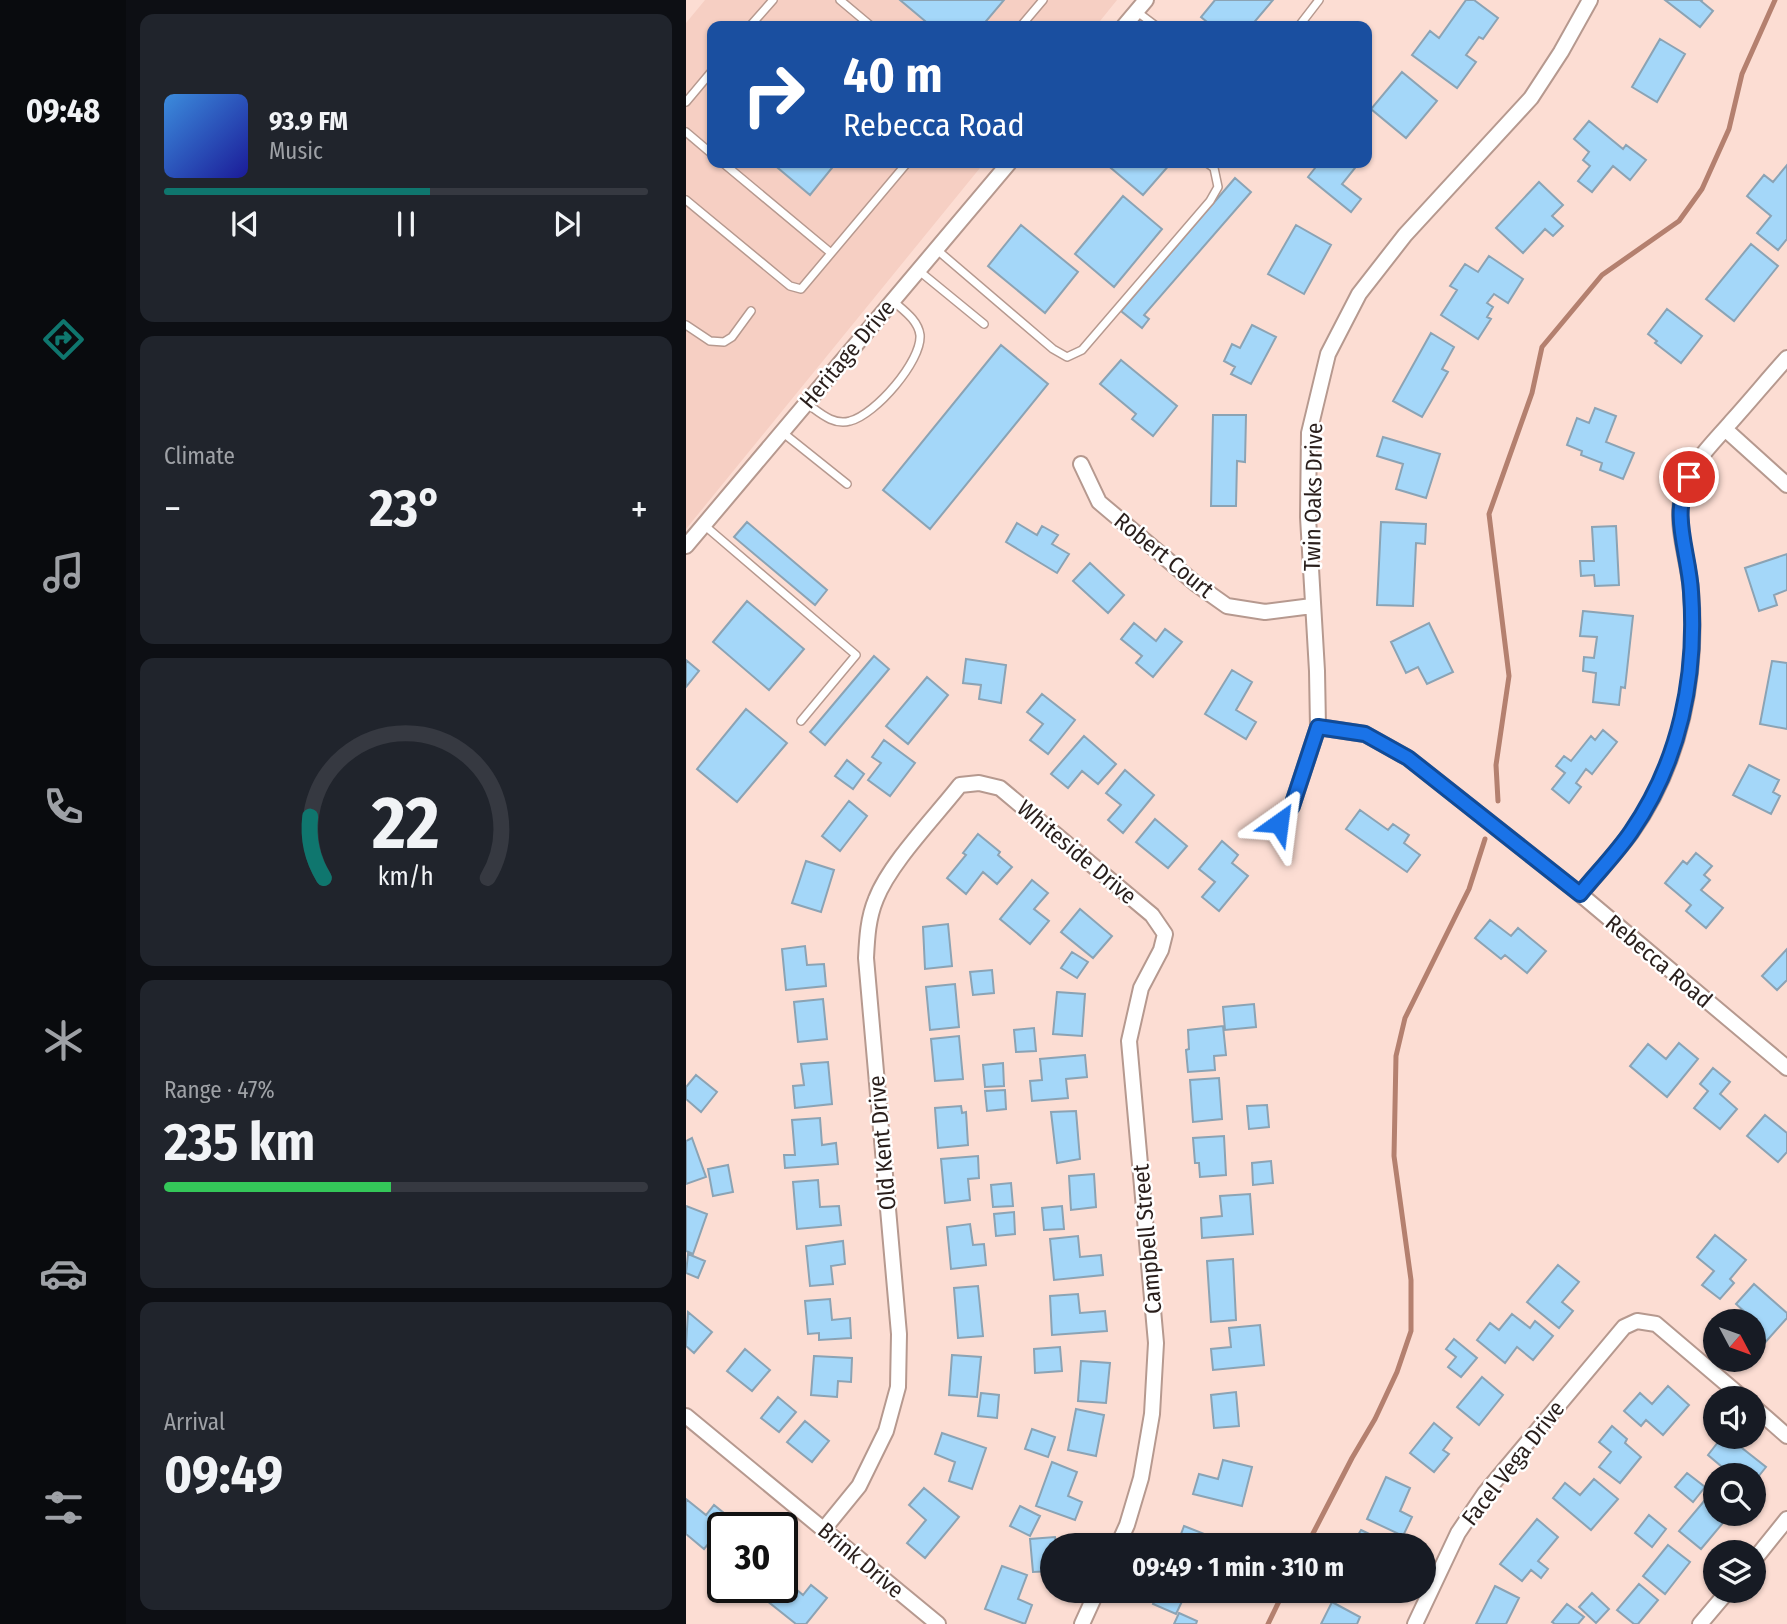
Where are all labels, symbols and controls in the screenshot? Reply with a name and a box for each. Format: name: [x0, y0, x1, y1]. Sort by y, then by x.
text: 40 m: [843, 46, 943, 105]
icon: right: [728, 49, 819, 140]
text: 09:48: [26, 92, 100, 130]
text: 93.9 FM: [269, 106, 348, 137]
text: Rebecca Road: [843, 106, 1025, 144]
text: Music: [269, 137, 323, 165]
icon: previous: [226, 205, 264, 243]
icon: pause: [387, 205, 425, 243]
icon: next: [548, 205, 586, 243]
street label: Heritage Drive: [793, 294, 901, 414]
icon: directions: [39, 315, 88, 364]
street label: Twin Oaks Drive: [1298, 423, 1328, 571]
text: Climate: [164, 442, 235, 470]
pin: [1659, 447, 1719, 507]
icon: arrive: [1670, 458, 1708, 496]
text: 23°: [369, 477, 442, 540]
text: −: [164, 486, 181, 532]
text: +: [631, 486, 648, 532]
street label: Robert Court: [1109, 506, 1220, 604]
icon: music: [39, 548, 88, 597]
text: 22: [371, 780, 440, 867]
icon: phone: [39, 782, 88, 831]
position arrow: [1242, 786, 1316, 860]
street label: Whiteside Drive: [1012, 794, 1142, 910]
text: km/h: [378, 862, 434, 892]
street label: Rebecca Road: [1600, 908, 1718, 1014]
icon: climate: [39, 1016, 88, 1065]
street label: Old Kent Drive: [862, 1074, 902, 1212]
text: Range · 47%: [164, 1076, 275, 1104]
text: 235 km: [164, 1111, 315, 1174]
street label: Campbell Street: [1126, 1162, 1167, 1315]
icon: car: [39, 1249, 88, 1298]
north arrow: [1703, 1309, 1766, 1372]
map controls: [1703, 1309, 1766, 1603]
button: sound: [1703, 1386, 1766, 1449]
street label: Facel Vega Drive: [1456, 1395, 1570, 1531]
text: Arrival: [164, 1408, 225, 1436]
text: 09:49: [164, 1443, 283, 1506]
button: search: [1703, 1463, 1766, 1526]
icon: filters: [39, 1483, 88, 1532]
speed limit sign: 30: [707, 1512, 798, 1603]
street label: Brink Drive: [812, 1516, 910, 1604]
button: layers: [1703, 1540, 1766, 1603]
text: 09:49 · 1 min · 310 m: [1132, 1552, 1344, 1583]

